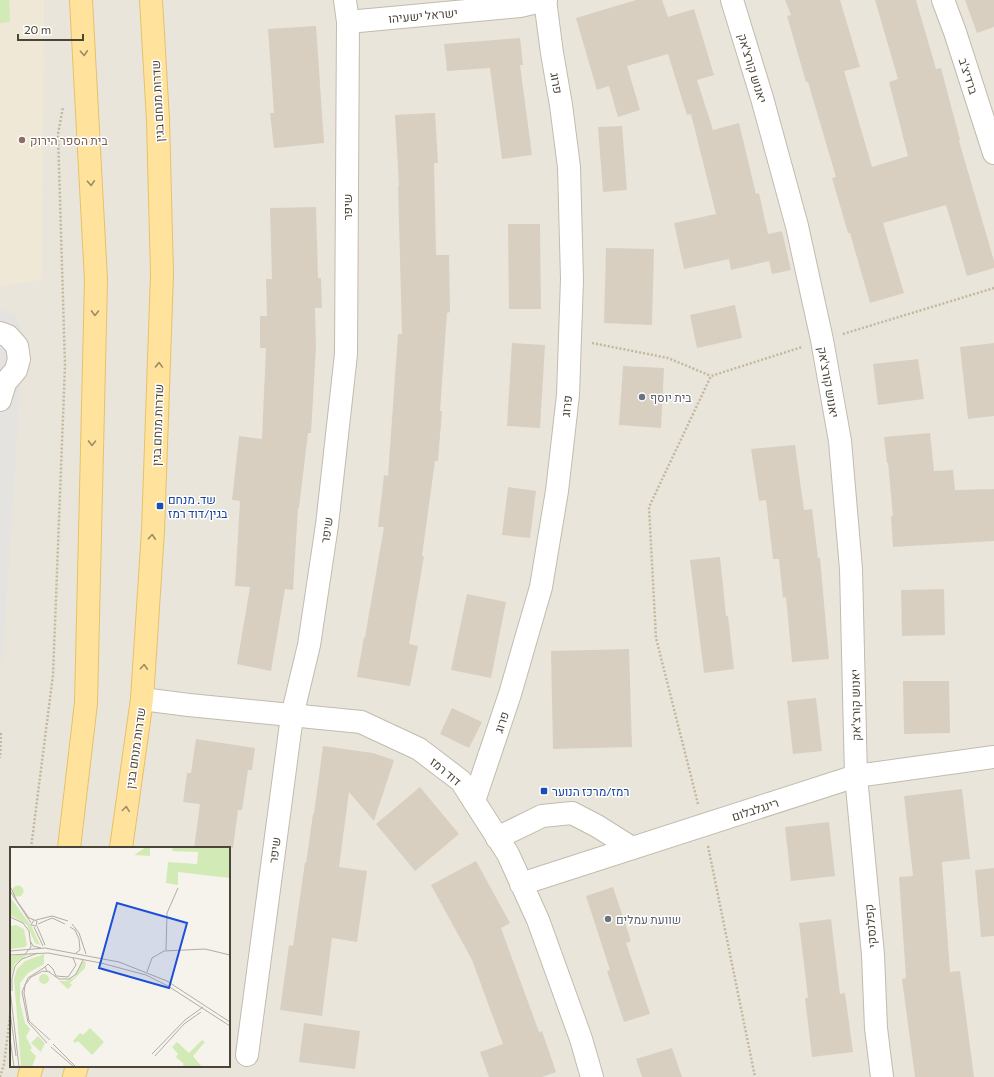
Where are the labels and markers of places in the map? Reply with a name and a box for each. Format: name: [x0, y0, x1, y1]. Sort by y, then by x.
place label: בית הספר הירוק: [30, 133, 108, 147]
marker: בית הספר הירוק: [17, 135, 27, 145]
place label: בית יוסף: [650, 390, 692, 404]
marker: בית יוסף: [637, 392, 647, 402]
place label: שד. מנחם בגין/דוד רמז: [168, 492, 228, 520]
marker: שד. מנחם בגין/דוד רמז: [155, 501, 165, 511]
place label: רמז/מרכז הנוער: [552, 784, 629, 798]
marker: רמז/מרכז הנוער: [539, 786, 549, 796]
place label: שוועת עמלים: [616, 912, 681, 926]
marker: שוועת עמלים: [603, 914, 613, 924]

